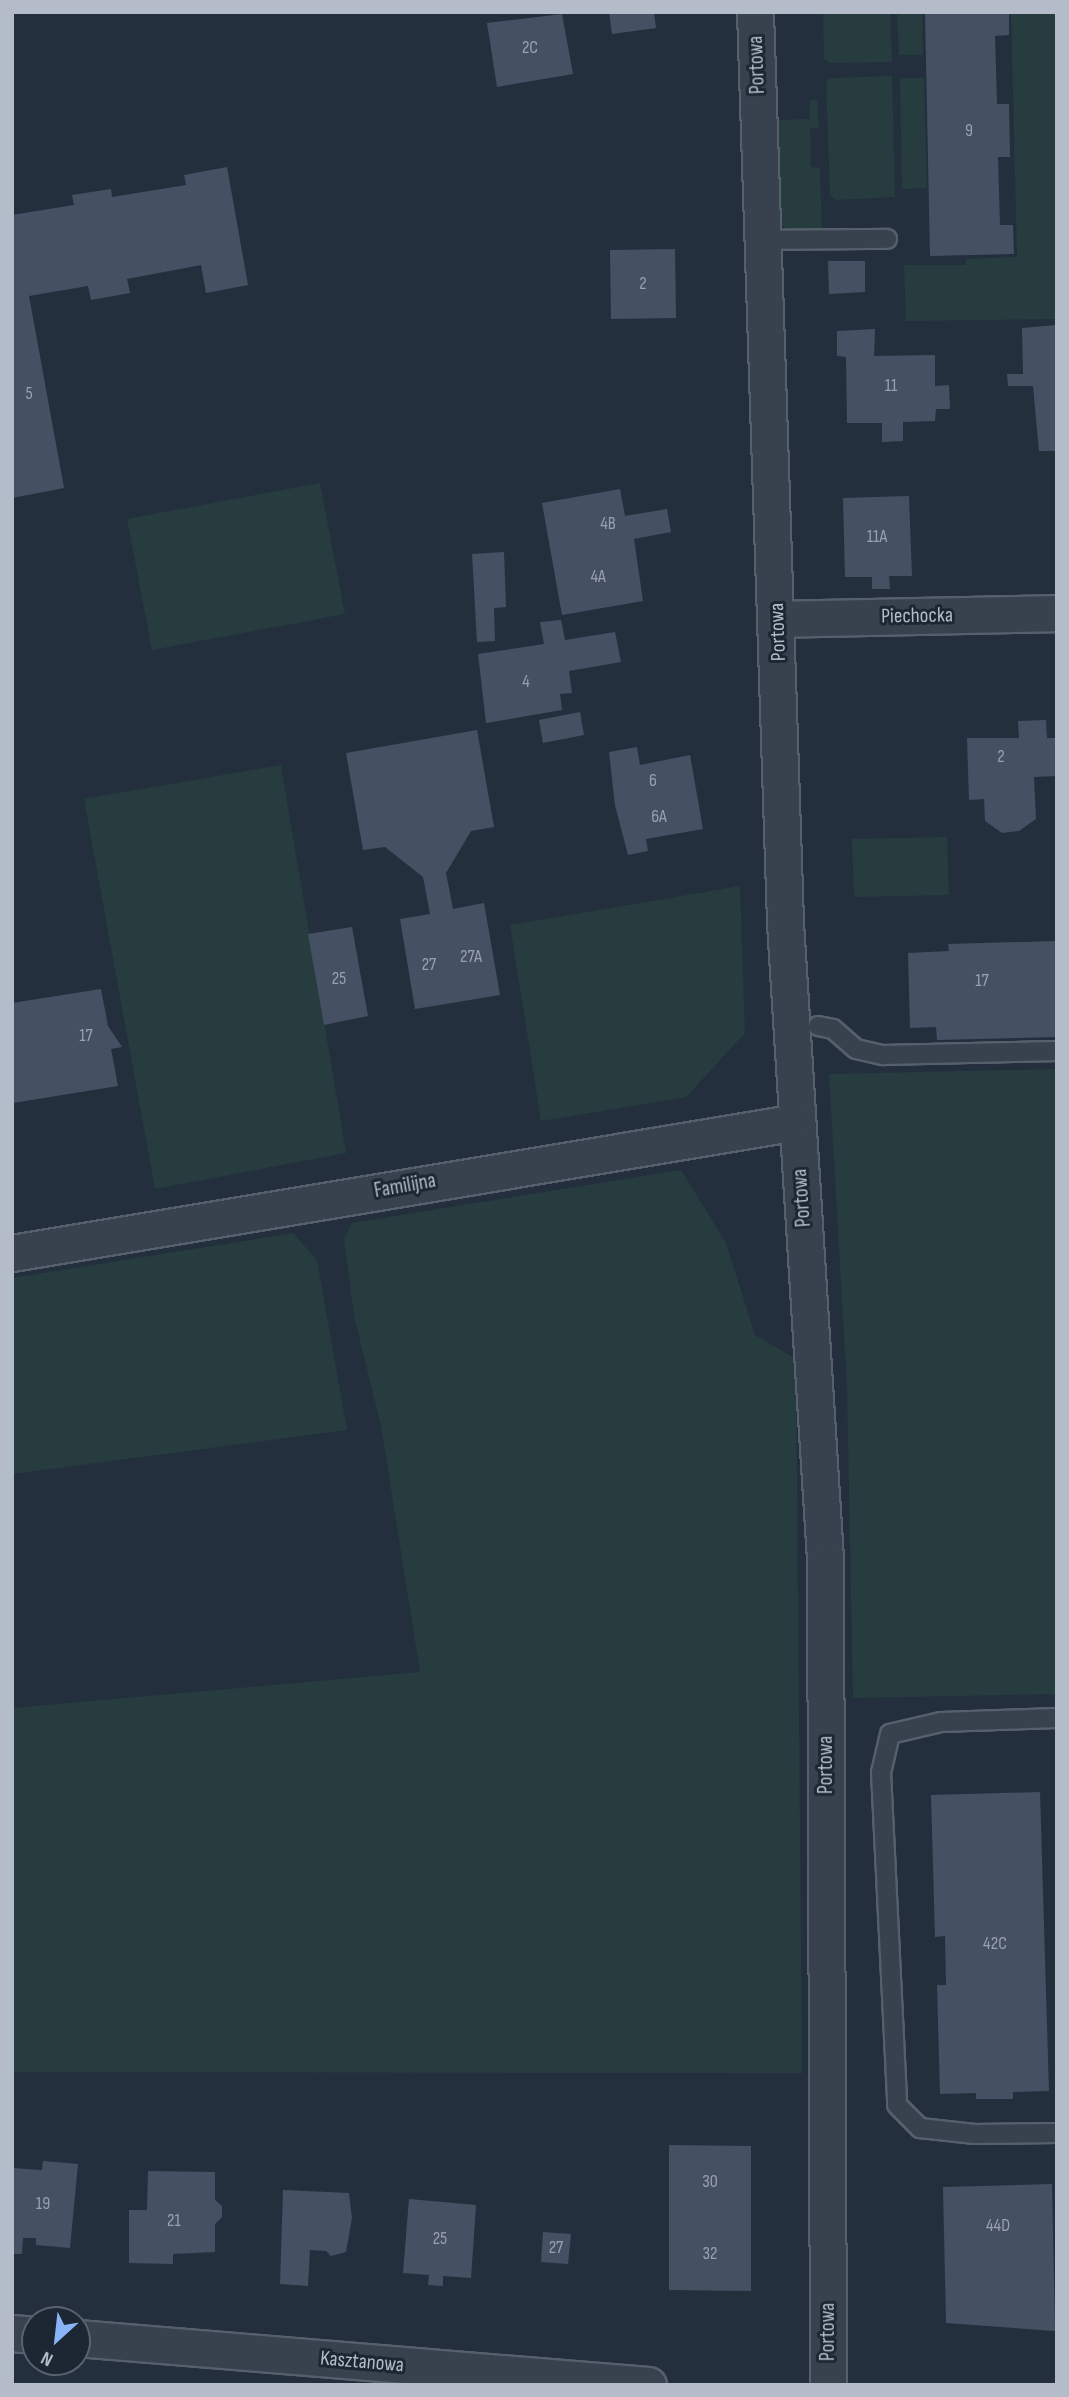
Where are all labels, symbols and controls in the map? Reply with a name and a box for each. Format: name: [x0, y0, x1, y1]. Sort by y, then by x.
street label: Portowa: [743, 35, 771, 95]
house number: 2C: [522, 37, 538, 59]
house number: 9: [965, 120, 973, 142]
house number: 2: [639, 273, 647, 295]
house number: 11: [885, 375, 897, 397]
house number: 5: [25, 383, 33, 405]
house number: 4B: [600, 513, 616, 535]
house number: 11A: [867, 526, 887, 548]
house number: 4A: [590, 566, 606, 588]
street label: Portowa: [764, 602, 792, 662]
street label: Piechocka: [881, 603, 953, 629]
house number: 4: [522, 671, 530, 693]
house number: 2: [997, 746, 1005, 768]
house number: 6: [649, 770, 657, 792]
house number: 6A: [651, 806, 667, 828]
house number: 27A: [460, 946, 482, 968]
house number: 27: [422, 954, 436, 976]
house number: 25: [332, 968, 346, 990]
house number: 17: [975, 970, 989, 992]
house number: 17: [79, 1025, 93, 1047]
street label: Familijna: [372, 1168, 438, 1204]
street label: Portowa: [787, 1168, 817, 1228]
street label: Portowa: [813, 1736, 839, 1794]
house number: 42C: [983, 1933, 1007, 1955]
house number: 30: [702, 2171, 718, 2193]
house number: 19: [36, 2193, 50, 2215]
house number: 21: [167, 2210, 181, 2232]
house number: 44D: [986, 2215, 1010, 2237]
house number: 25: [433, 2228, 447, 2250]
house number: 27: [549, 2237, 563, 2259]
house number: 32: [703, 2243, 717, 2265]
street label: Portowa: [815, 2303, 841, 2361]
north arrow: [21, 2306, 91, 2376]
text: N: [37, 2346, 57, 2371]
street label: Kasztanowa: [319, 2346, 405, 2378]

